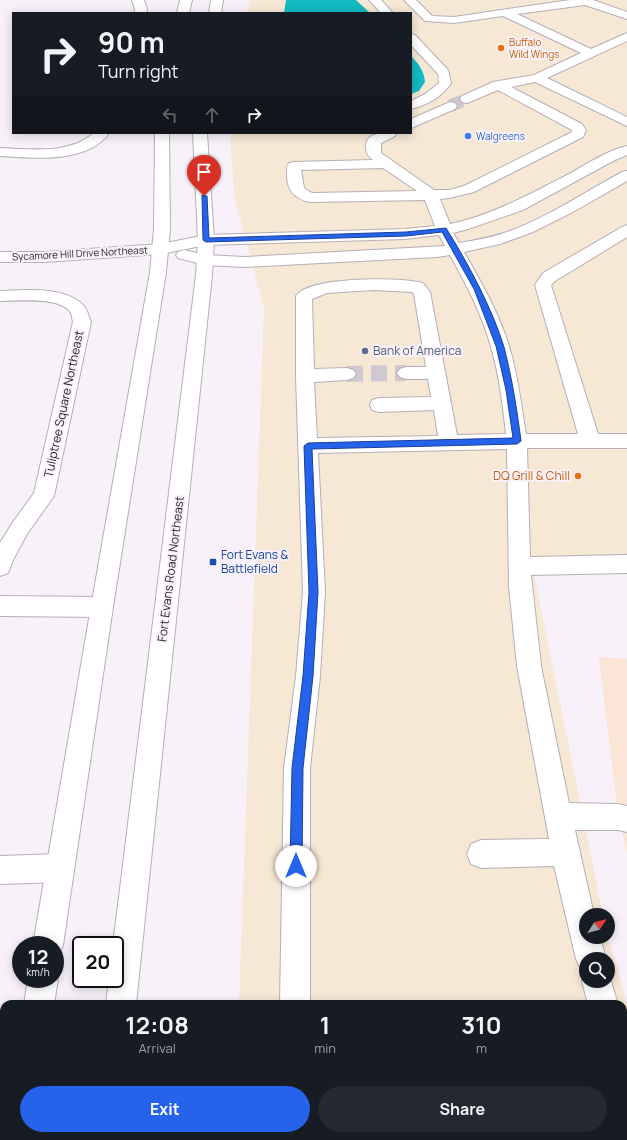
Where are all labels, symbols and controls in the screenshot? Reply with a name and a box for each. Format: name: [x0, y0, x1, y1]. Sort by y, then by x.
text: 90 m: [98, 23, 165, 61]
icon: right: [32, 28, 84, 80]
place label: Buffalo Wild Wings: [509, 35, 559, 61]
marker: Buffalo Wild Wings: [496, 43, 506, 53]
text: Turn right: [98, 59, 179, 83]
icon: left: [159, 104, 181, 126]
icon: ahead: [201, 104, 223, 126]
icon: right: [243, 104, 265, 126]
place label: Walgreens: [476, 129, 525, 143]
marker: Walgreens: [463, 131, 473, 141]
pin: [187, 155, 221, 196]
icon: arrive: [193, 161, 215, 183]
street label: Sycamore Hill Drive Northeast: [12, 242, 148, 264]
street label: Tuliptree Square Northeast: [40, 329, 87, 479]
place label: Bank of America: [373, 342, 461, 359]
marker: Bank of America: [360, 346, 370, 356]
place label: DQ Grill & Chill: [493, 467, 570, 484]
marker: DQ Grill & Chill: [573, 471, 583, 481]
street label: Fort Evans Road Northeast: [153, 495, 188, 643]
place label: Fort Evans & Battlefield: [221, 546, 289, 577]
marker: Fort Evans & Battlefield: [208, 557, 218, 567]
position arrow: [275, 845, 317, 887]
north arrow: [579, 908, 615, 944]
map controls: [579, 908, 615, 988]
speed limit sign: 20: [72, 936, 124, 988]
text: 12: [28, 943, 48, 970]
button: search: [579, 952, 615, 988]
text: km/h: [26, 965, 50, 979]
text: 12:08: [125, 1008, 189, 1041]
text: 1: [320, 1008, 330, 1041]
text: 310: [461, 1008, 502, 1041]
text: Arrival: [139, 1039, 176, 1057]
text: min: [314, 1039, 336, 1057]
text: m: [476, 1039, 487, 1057]
button: Exit: [20, 1086, 310, 1132]
button: Share: [318, 1086, 607, 1132]

